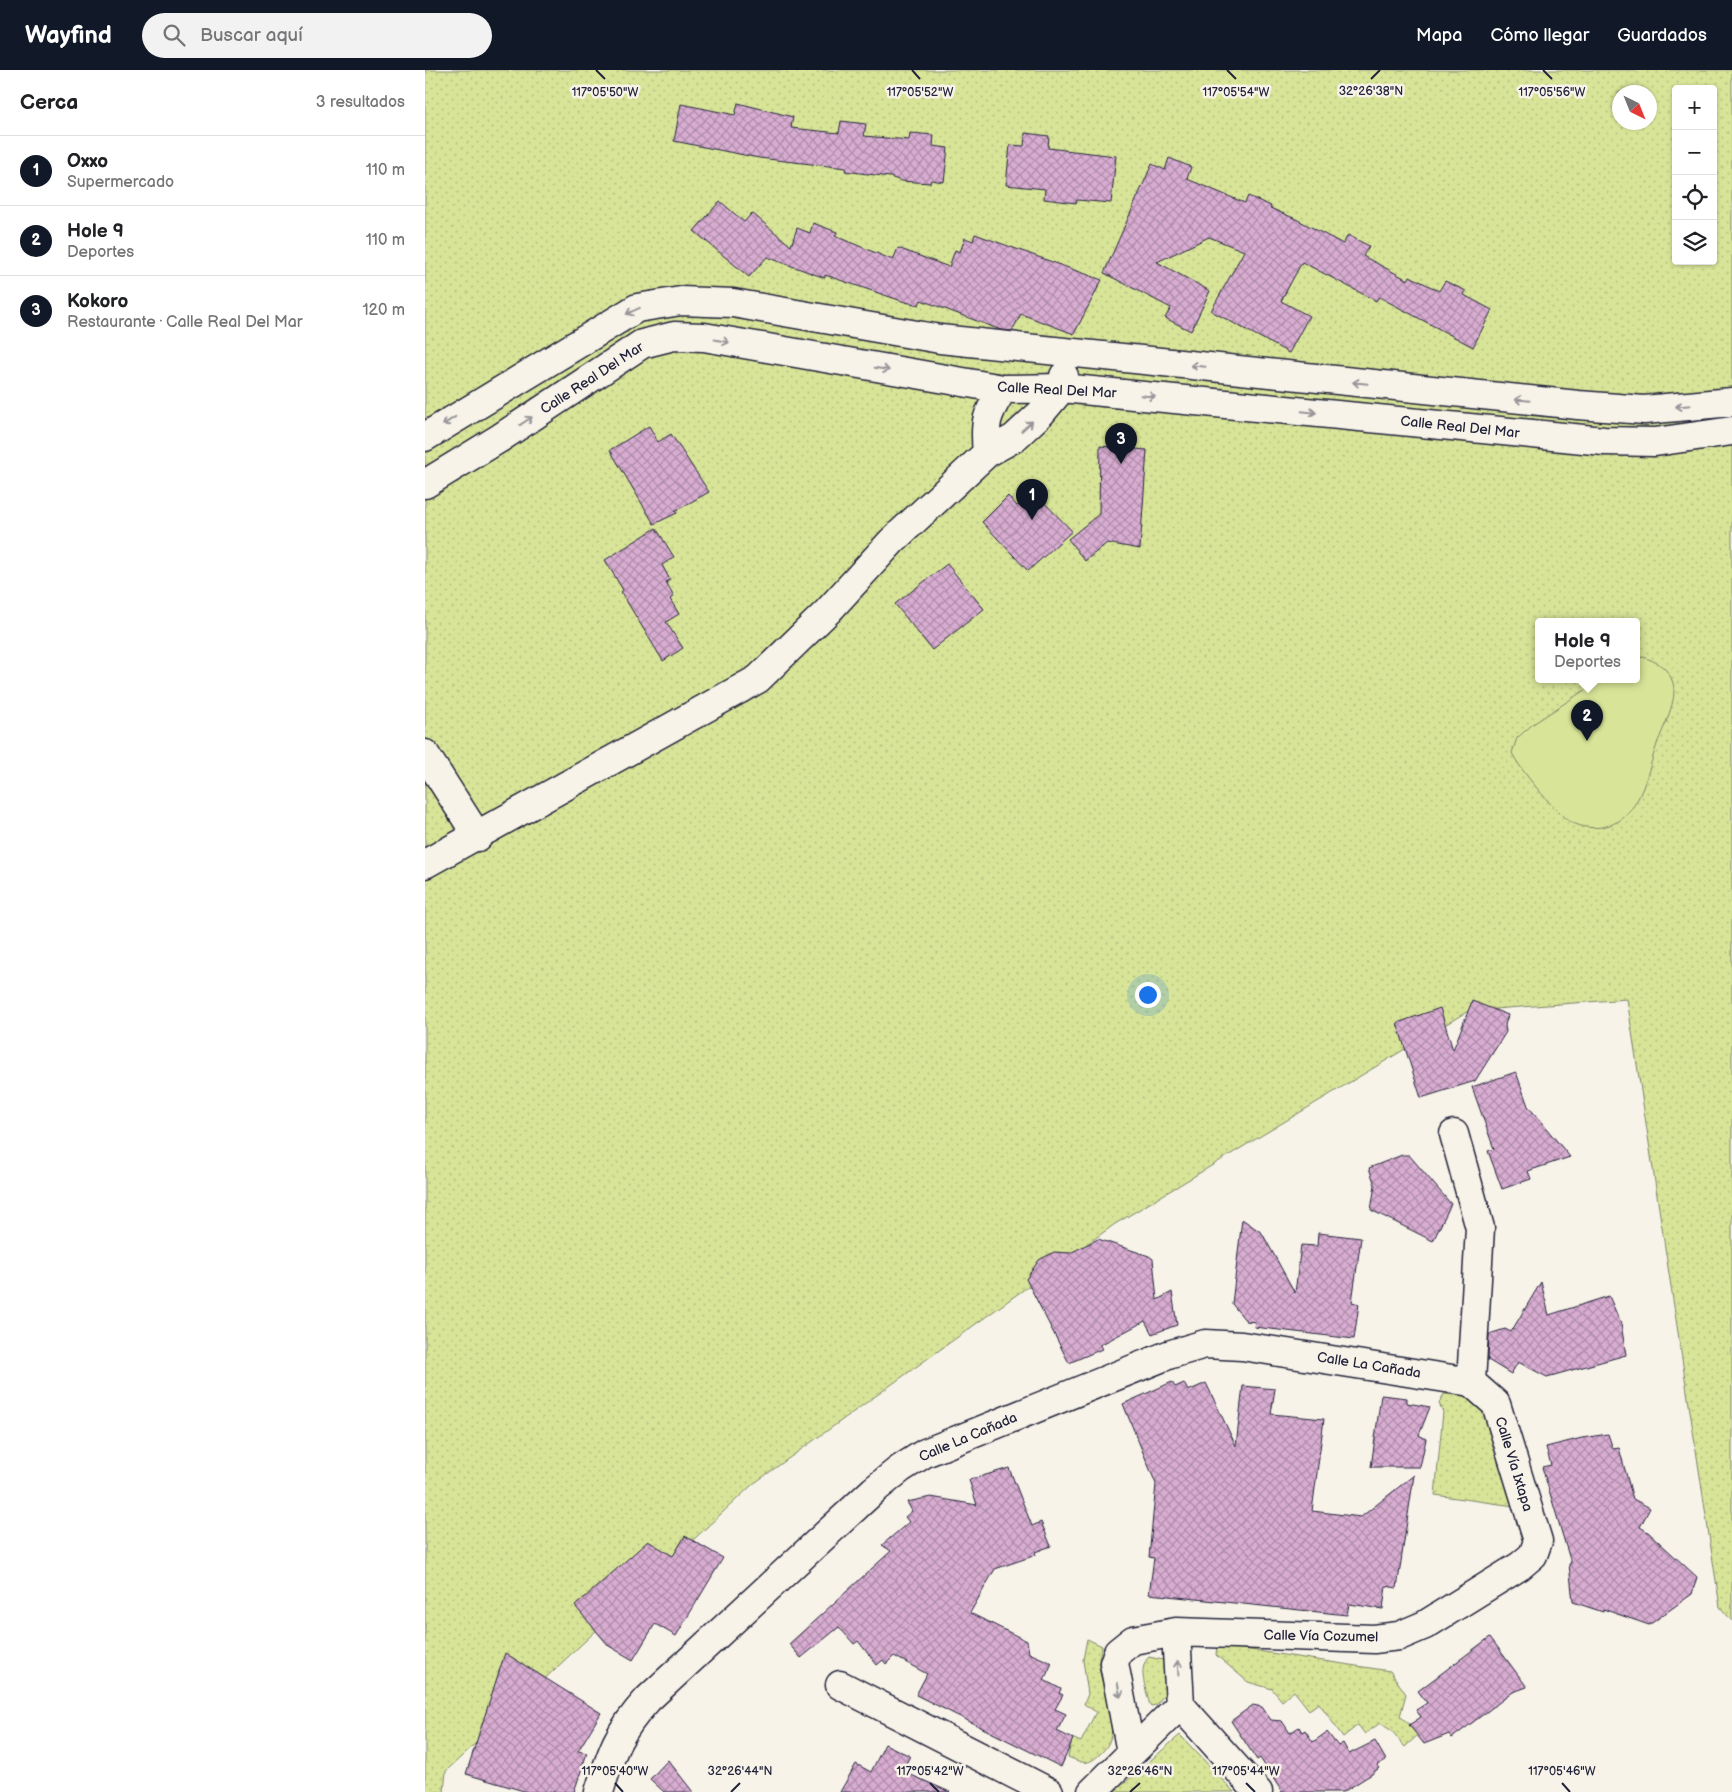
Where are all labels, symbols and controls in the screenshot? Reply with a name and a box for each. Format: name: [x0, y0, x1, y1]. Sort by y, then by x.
search box: [142, 13, 492, 58]
text: Wayfind: [25, 21, 112, 50]
icon: search: [160, 21, 188, 49]
text: Buscar aquí: [200, 24, 303, 47]
text: Mapa: [1416, 25, 1462, 46]
text: Cómo llegar: [1490, 25, 1589, 46]
text: Guardados: [1617, 25, 1707, 46]
text: 32°26'38"N: [1339, 84, 1403, 99]
text: 117°05'50"W: [572, 85, 638, 100]
text: 117°05'52"W: [887, 85, 953, 100]
text: 117°05'54"W: [1203, 85, 1270, 100]
text: 117°05'56"W: [1519, 85, 1586, 100]
north arrow: [1612, 85, 1657, 130]
map controls: [1672, 85, 1717, 265]
button: +: [1672, 85, 1717, 130]
text: Cerca: [20, 90, 78, 115]
text: 3 resultados: [316, 93, 405, 112]
button: −: [1672, 130, 1717, 175]
text: Oxxo: [67, 150, 108, 173]
text: 1: [33, 161, 39, 180]
text: 110 m: [366, 161, 405, 180]
text: Supermercado: [67, 173, 174, 192]
button: locate: [1672, 175, 1717, 220]
text: Hole 9: [67, 220, 124, 243]
button: layers: [1672, 220, 1717, 265]
text: 2: [31, 231, 41, 250]
text: 110 m: [366, 231, 405, 250]
text: Deportes: [67, 243, 134, 262]
text: Kokoro: [67, 290, 128, 313]
text: 3: [31, 301, 41, 320]
text: 120 m: [362, 301, 405, 320]
one-way arrow: [626, 306, 641, 316]
text: Restaurante · Calle Real Del Mar: [67, 313, 303, 332]
one-way arrow: [714, 337, 730, 346]
street label: Calle Real Del Mar: [537, 338, 648, 418]
one-way arrow: [1191, 361, 1207, 371]
one-way arrow: [874, 365, 890, 375]
street label: Calle Real Del Mar: [997, 378, 1118, 402]
one-way arrow: [1352, 378, 1368, 388]
one-way arrow: [1139, 392, 1155, 401]
one-way arrow: [1514, 395, 1530, 404]
one-way arrow: [1676, 401, 1692, 411]
one-way arrow: [1301, 407, 1317, 417]
street label: Calle Real Del Mar: [1400, 412, 1521, 442]
one-way arrow: [518, 416, 532, 426]
one-way arrow: [443, 417, 457, 427]
one-way arrow: [1020, 420, 1033, 432]
pin: 3: [1105, 423, 1137, 464]
pin: 1: [1016, 479, 1048, 520]
popup: [1535, 618, 1640, 683]
text: Hole 9: [1554, 630, 1611, 653]
text: Deportes: [1554, 653, 1621, 672]
pin: 2: [1571, 700, 1603, 741]
your location: [1135, 982, 1161, 1008]
street label: Calle La Cañada: [1316, 1348, 1422, 1382]
street label: Calle La Cañada: [916, 1409, 1020, 1465]
street label: Calle Vía Ixtapa: [1492, 1415, 1536, 1513]
street label: Calle Vía Cozumel: [1264, 1627, 1378, 1645]
one-way arrow: [1173, 1660, 1182, 1676]
one-way arrow: [1115, 1681, 1124, 1697]
text: 117°05'40"W: [581, 1764, 649, 1779]
text: 32°26'44"N: [708, 1764, 772, 1779]
text: 117°05'42"W: [896, 1764, 964, 1779]
text: 32°26'46"N: [1108, 1764, 1172, 1779]
text: 117°05'44"W: [1212, 1764, 1280, 1779]
text: 117°05'46"W: [1528, 1764, 1596, 1779]

